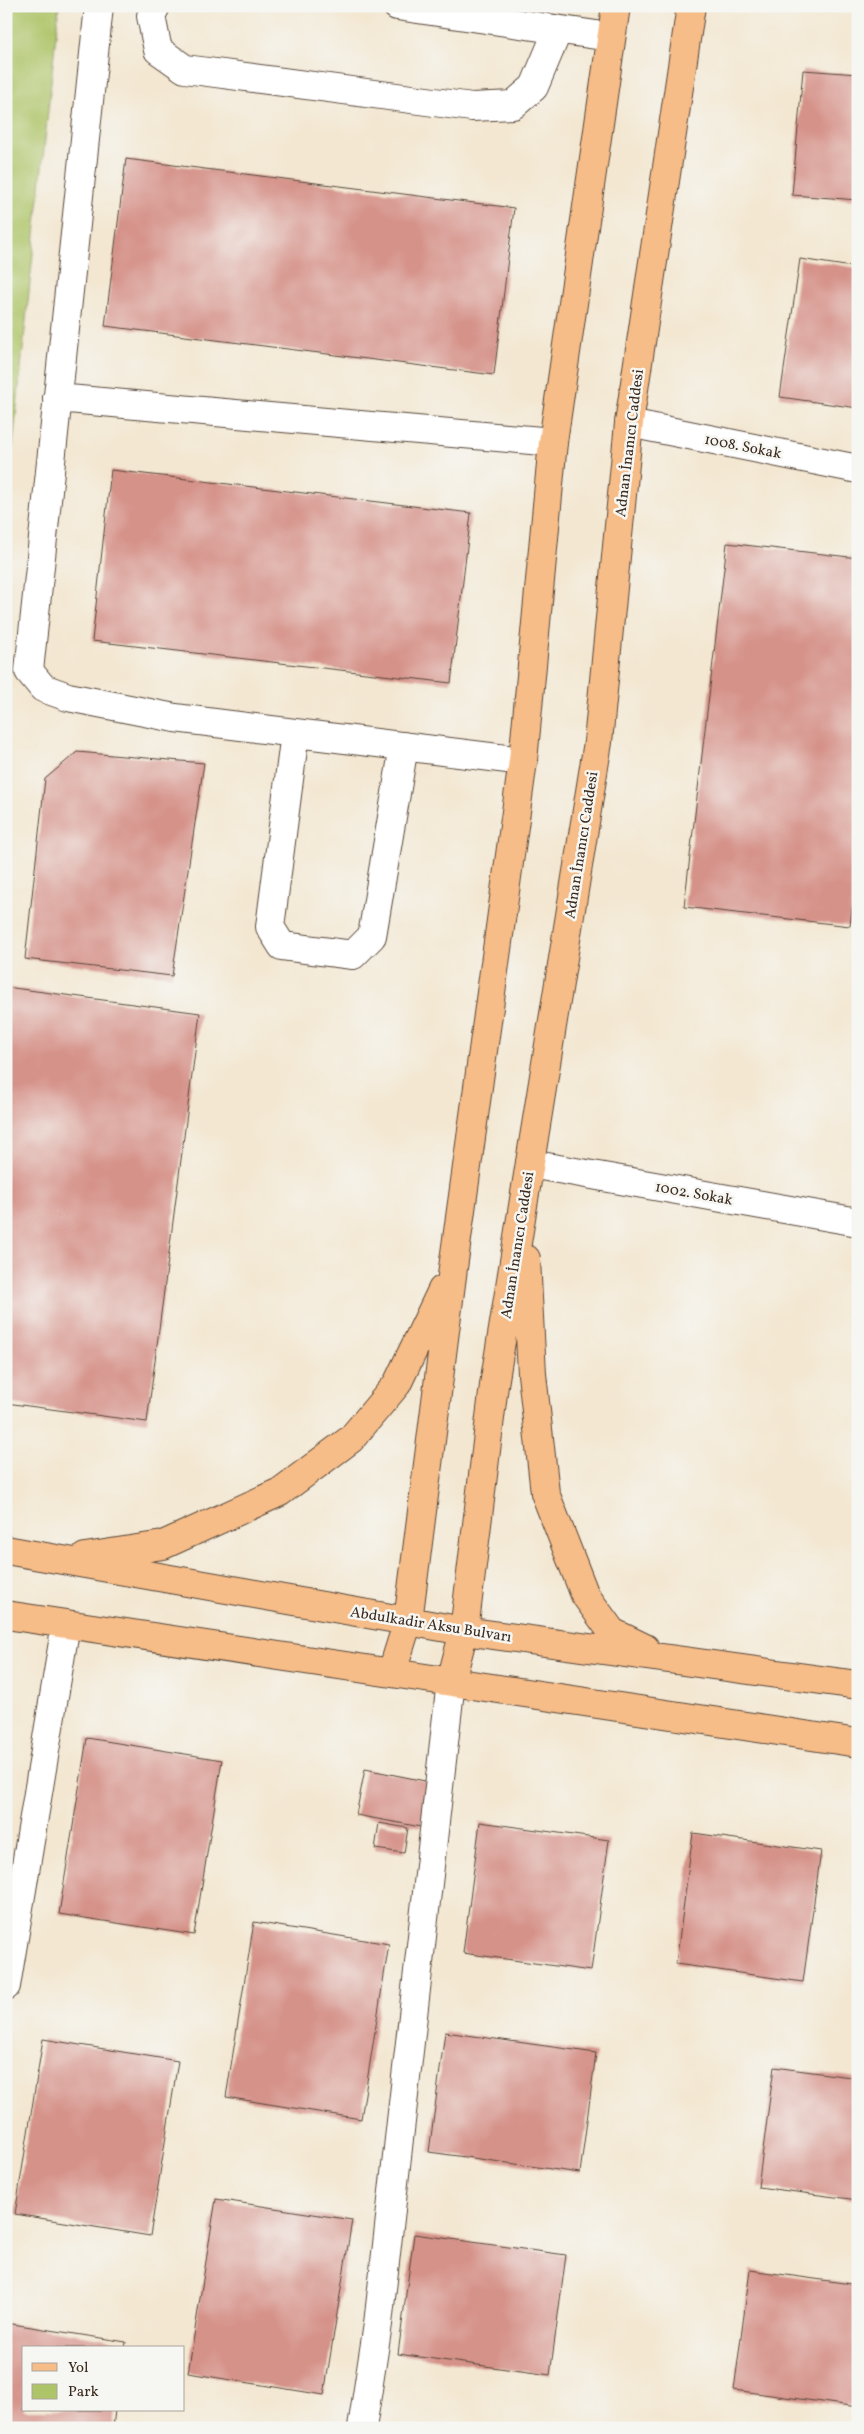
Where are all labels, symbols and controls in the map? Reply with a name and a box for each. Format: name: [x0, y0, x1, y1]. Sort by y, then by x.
street label: Adnan İnanıcı Caddesi: [611, 368, 650, 518]
street label: 1008. Sokak: [702, 430, 783, 465]
street label: Adnan İnanıcı Caddesi: [560, 770, 604, 920]
street label: Adnan İnanıcı Caddesi: [496, 1170, 540, 1320]
street label: 1002. Sokak: [653, 1177, 734, 1212]
street label: Abdulkadir Aksu Bulvarı: [349, 1602, 513, 1649]
legend: [22, 2346, 185, 2412]
text: Yol: [68, 2358, 88, 2379]
text: Park: [68, 2382, 99, 2403]

